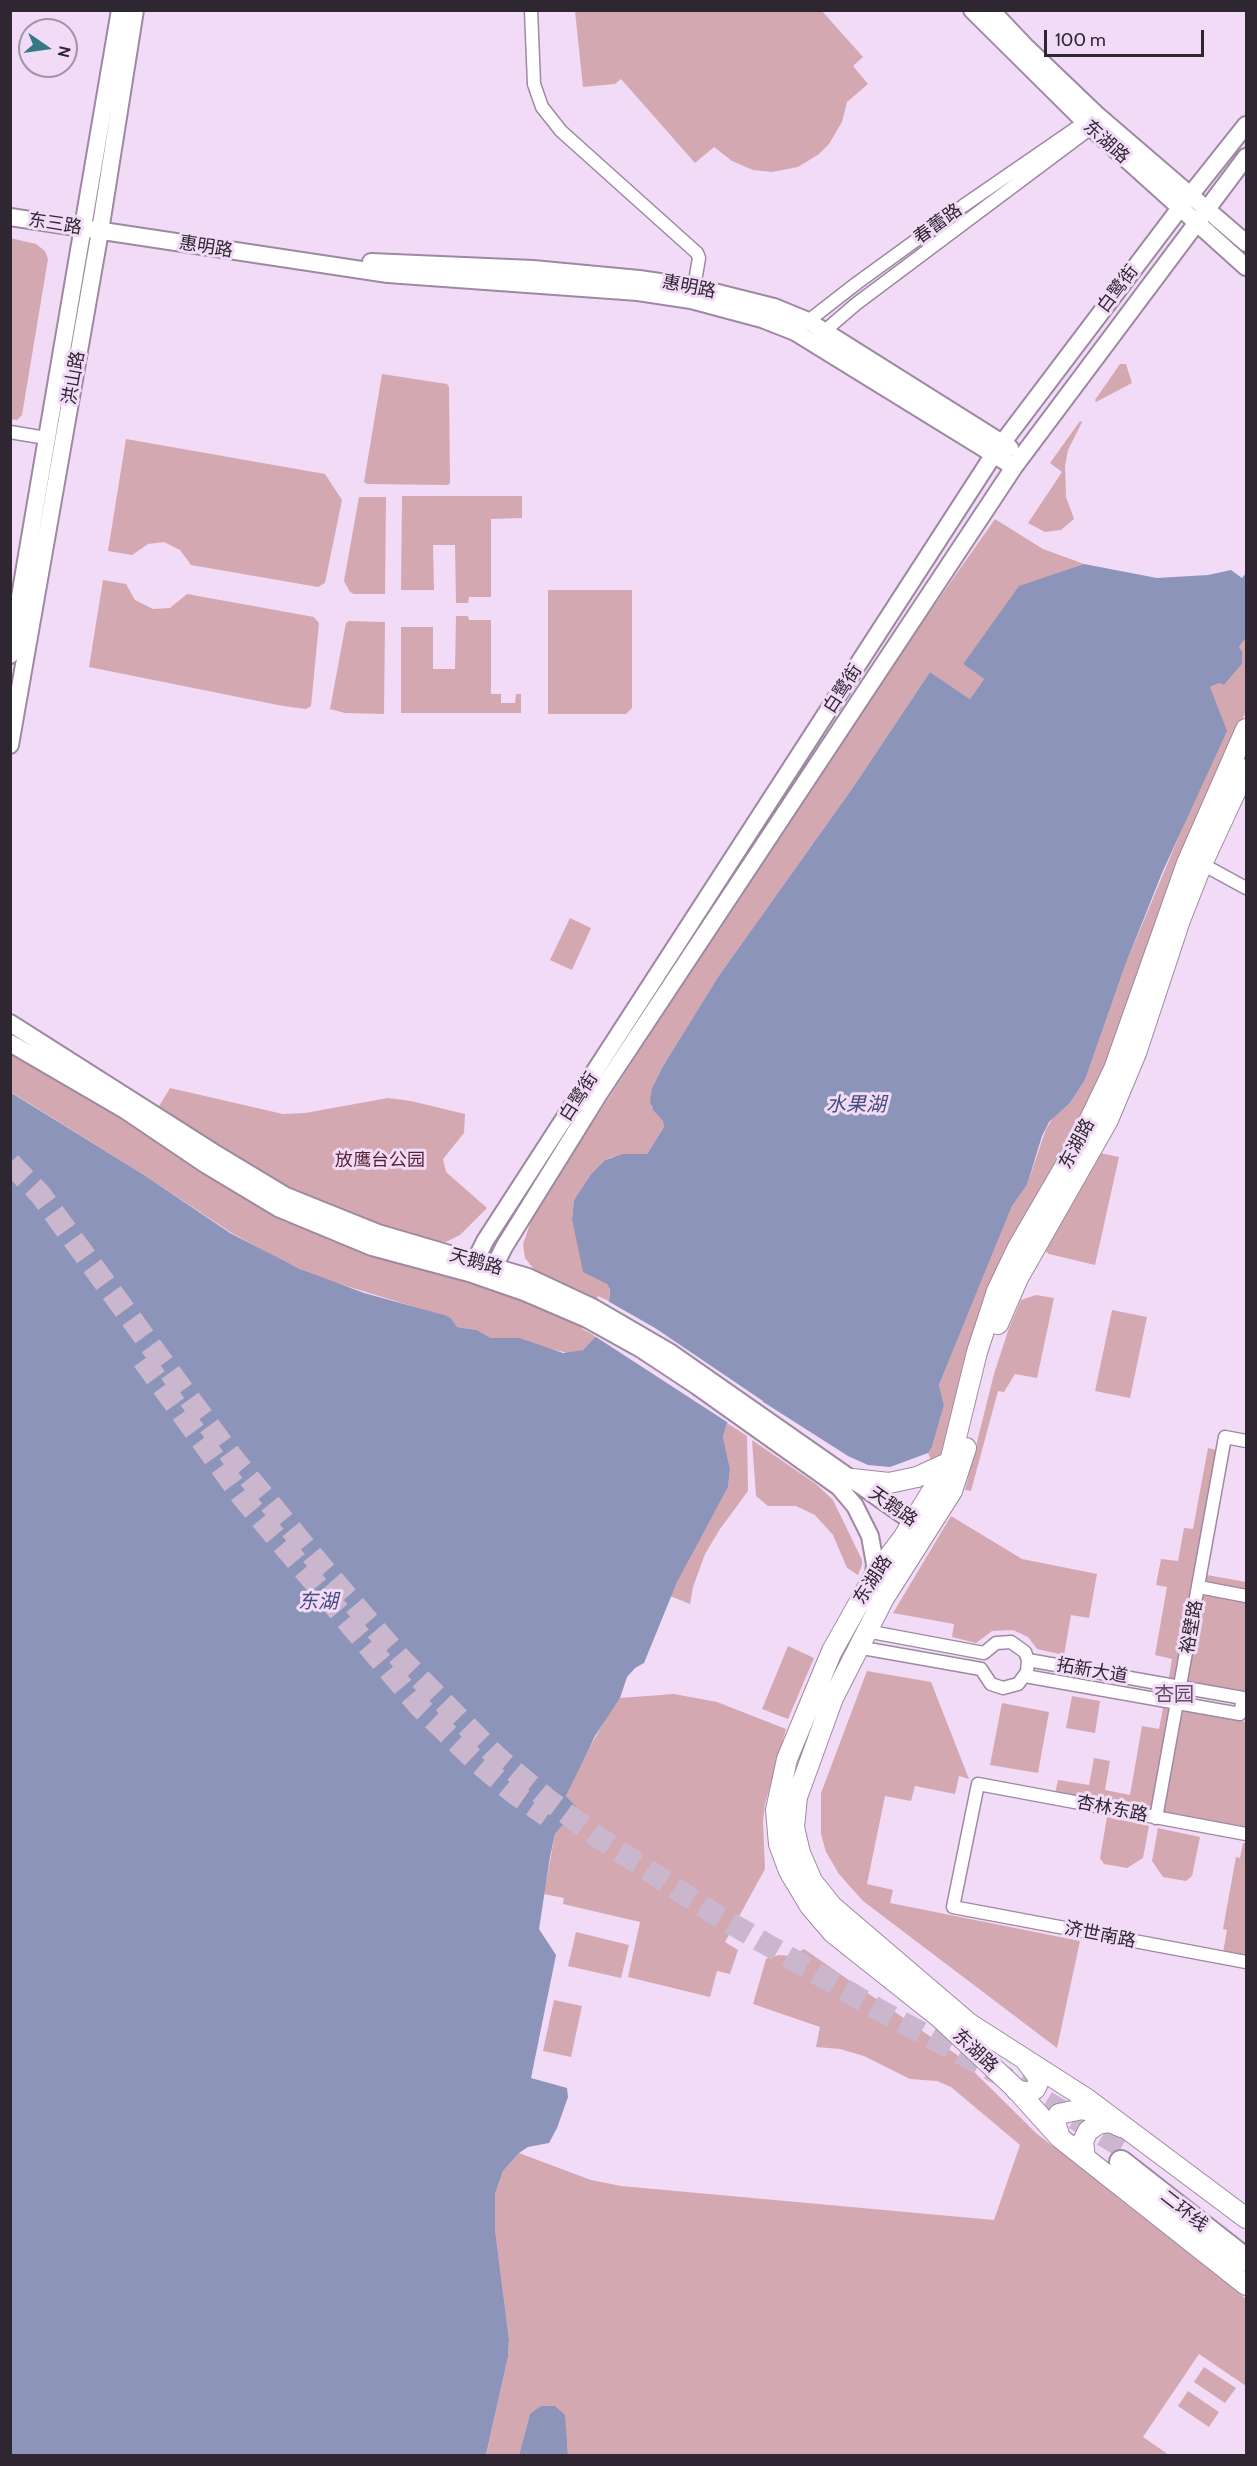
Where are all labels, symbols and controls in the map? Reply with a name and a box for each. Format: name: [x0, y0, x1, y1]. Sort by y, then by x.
north arrow: [18, 18, 78, 78]
scale bar: [1047, 18, 1208, 56]
text: 100 m: [1055, 29, 1106, 51]
text: N: [54, 44, 75, 59]
street label: 东湖路: [1079, 116, 1133, 168]
street label: 春蕾路: [910, 199, 966, 249]
street label: 东三路: [27, 209, 83, 239]
street label: 惠明路: [178, 232, 234, 262]
street label: 白鹭街: [1093, 261, 1143, 317]
street label: 惠明路: [660, 271, 718, 303]
street label: 洪山路: [59, 350, 89, 406]
street label: 白鹭街: [819, 660, 867, 718]
street label: 白鹭街: [555, 1068, 603, 1126]
water label: 水果湖: [826, 1093, 886, 1117]
street label: 东湖路: [1055, 1115, 1099, 1173]
park label: 放鹰台公园: [335, 1150, 425, 1172]
street label: 天鹅路: [447, 1244, 505, 1280]
street label: 天鹅路: [865, 1483, 921, 1531]
street label: 东湖路: [849, 1551, 897, 1609]
water label: 东湖: [298, 1590, 338, 1614]
street label: 裕壁路: [1177, 1599, 1207, 1655]
street label: 拓新大道: [1055, 1654, 1129, 1688]
district label: 杏园: [1154, 1683, 1194, 1707]
street label: 杏林东路: [1075, 1792, 1149, 1826]
street label: 济世南路: [1063, 1918, 1137, 1952]
street label: 东湖路: [948, 2025, 1002, 2077]
street label: 二环线: [1156, 2186, 1212, 2236]

